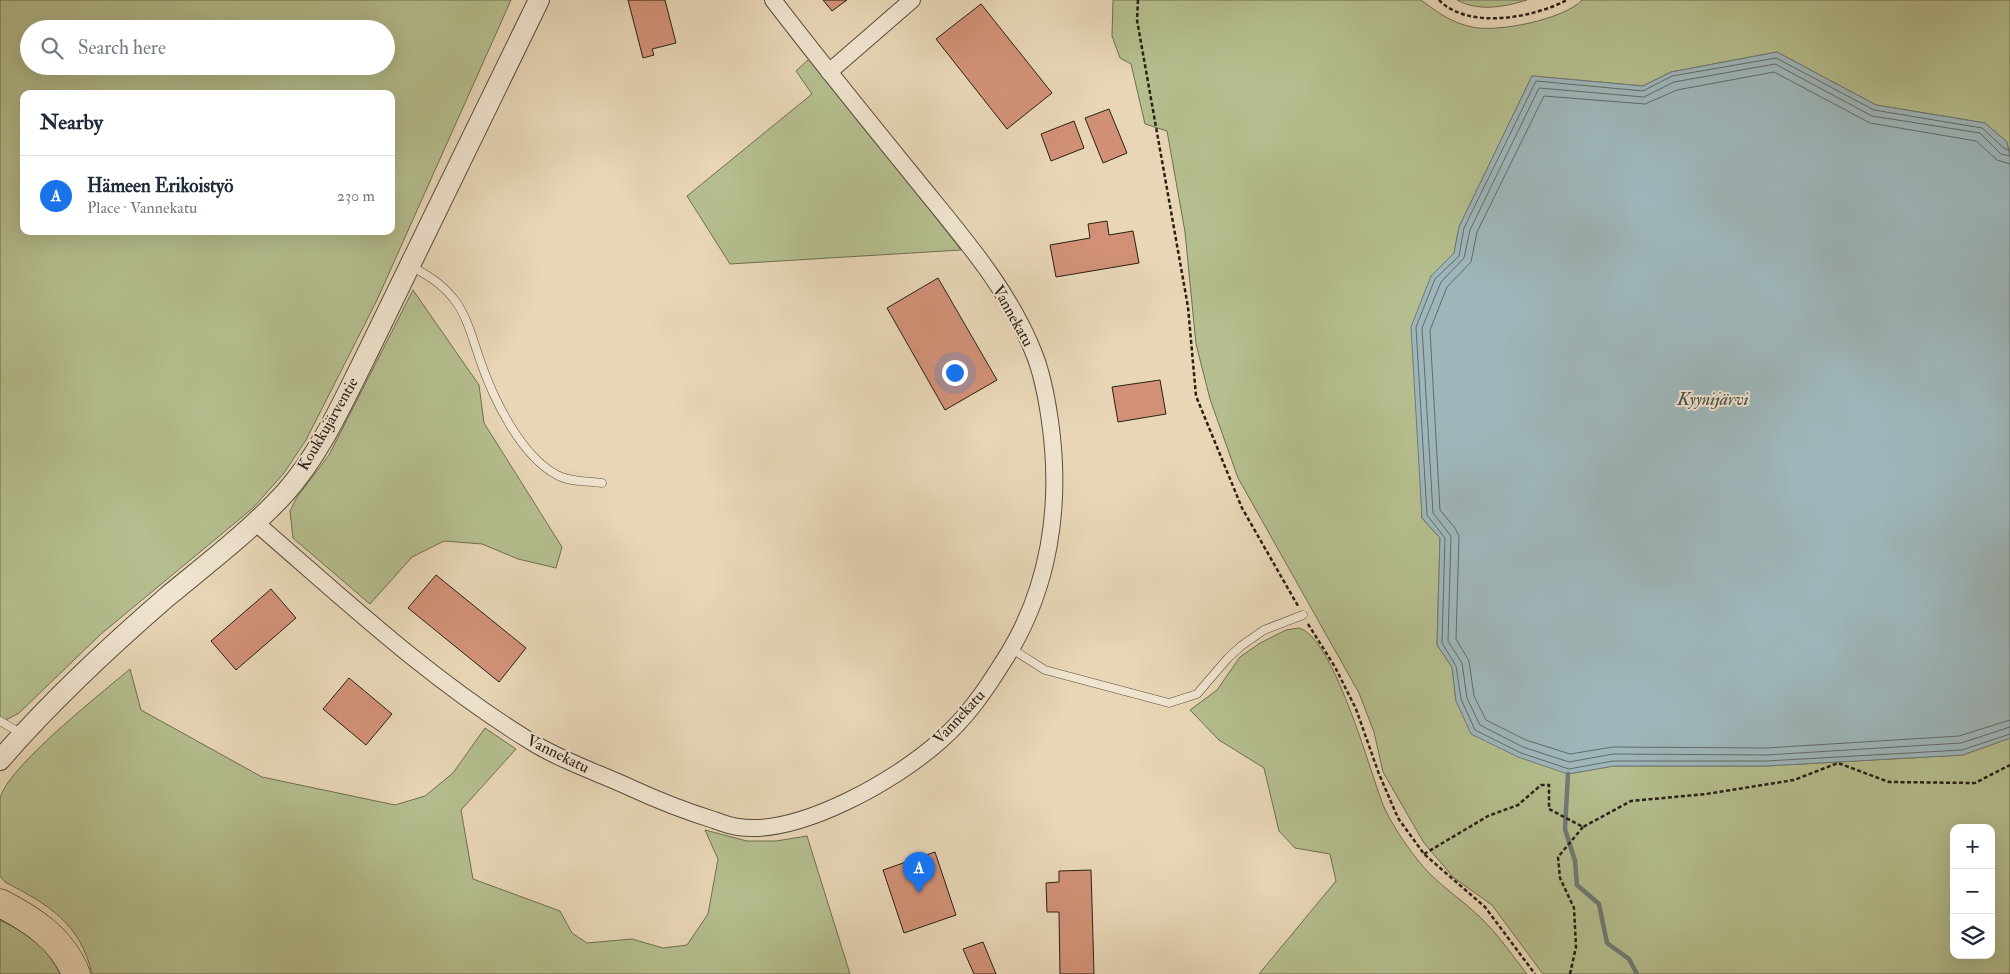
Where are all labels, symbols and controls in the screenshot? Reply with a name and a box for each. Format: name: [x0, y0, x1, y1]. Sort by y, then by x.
search box: [20, 20, 395, 75]
icon: search: [38, 34, 66, 62]
text: Search here: [78, 36, 166, 60]
text: Nearby: [40, 109, 103, 136]
text: Hämeen Erikoistyö: [87, 174, 234, 198]
text: A: [51, 186, 61, 206]
text: 230 m: [337, 186, 375, 206]
text: Place · Vannekatu: [87, 198, 197, 218]
street label: Vannekatu: [988, 282, 1038, 350]
your location: [942, 360, 968, 386]
street label: Koukkujärventie: [293, 374, 363, 474]
water label: Kyynijärvi: [1676, 388, 1749, 411]
street label: Vannekatu: [929, 686, 989, 748]
street label: Vannekatu: [523, 730, 593, 778]
map controls: [1950, 824, 1995, 959]
button: +: [1950, 824, 1995, 869]
pin: A: [903, 852, 935, 893]
button: −: [1950, 869, 1995, 914]
button: layers: [1950, 914, 1995, 959]

